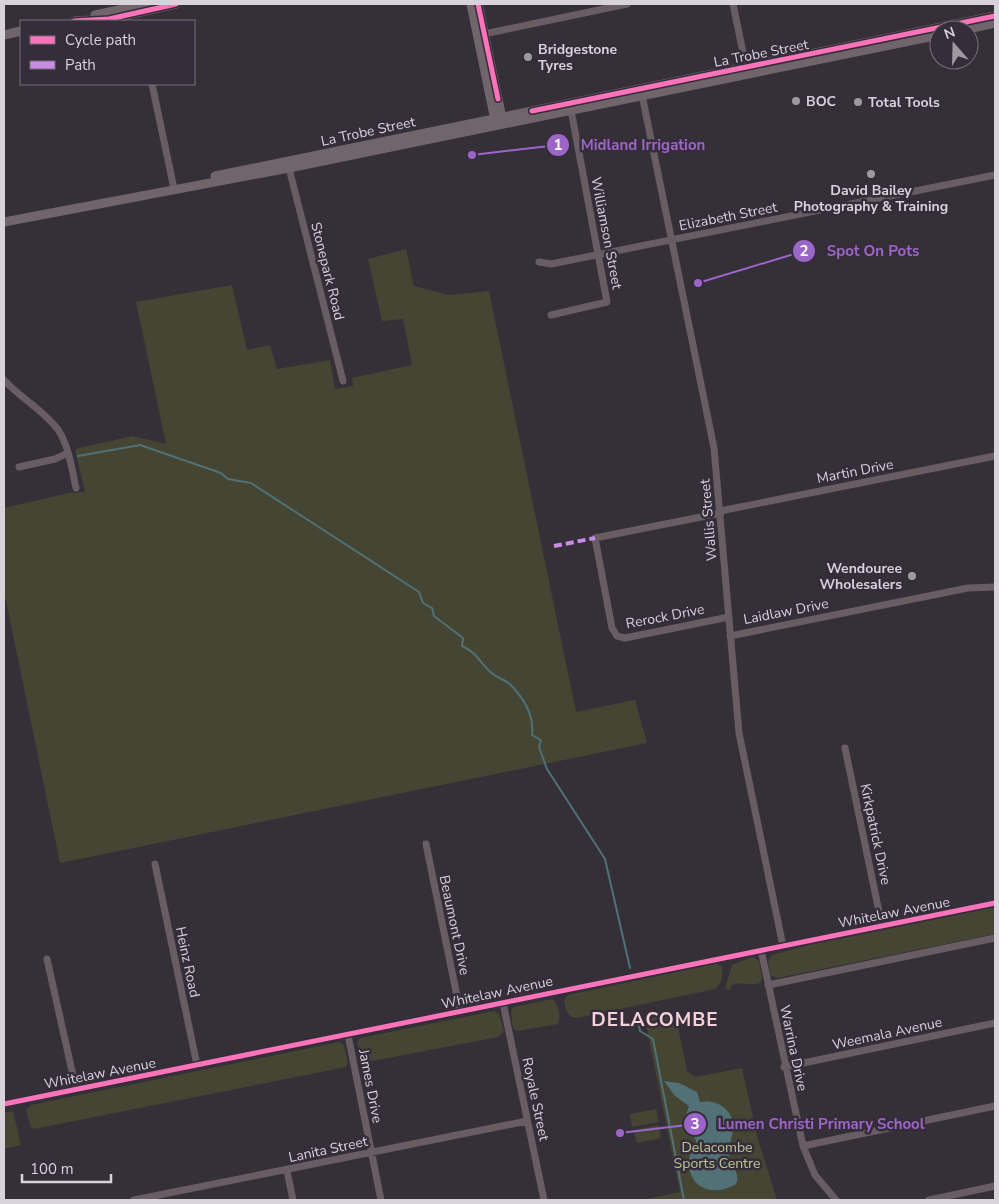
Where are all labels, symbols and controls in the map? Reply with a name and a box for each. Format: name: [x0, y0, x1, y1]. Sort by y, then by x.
legend: [20, 20, 195, 85]
north arrow: [929, 20, 979, 70]
text: N: [942, 23, 958, 44]
text: Cycle path: [65, 30, 136, 50]
street label: La Trobe Street: [712, 35, 810, 72]
place label: Bridgestone Tyres: [538, 40, 617, 75]
marker: Bridgestone Tyres: [522, 51, 534, 63]
text: Path: [65, 55, 96, 75]
place label: BOC: [806, 92, 837, 111]
place label: Total Tools: [868, 93, 940, 112]
marker: BOC: [790, 95, 802, 107]
marker: Total Tools: [852, 96, 864, 108]
street label: La Trobe Street: [319, 112, 417, 151]
callout: Midland Irrigation: [545, 130, 715, 160]
text: 1: [553, 135, 563, 155]
text: Midland Irrigation: [581, 135, 705, 155]
marker: David Bailey Photography & Training: [865, 168, 877, 180]
street label: Williamson Street: [586, 175, 627, 291]
place label: David Bailey Photography & Training: [794, 181, 948, 216]
street label: Elizabeth Street: [677, 198, 779, 235]
street label: Stonepark Road: [306, 220, 349, 322]
callout: Spot On Pots: [791, 236, 929, 266]
text: 2: [799, 241, 809, 261]
text: Spot On Pots: [827, 241, 919, 261]
street label: Martin Drive: [815, 455, 895, 488]
street label: Wallis Street: [695, 478, 722, 562]
place label: Wendouree Wholesalers: [819, 559, 902, 594]
marker: Wendouree Wholesalers: [906, 570, 918, 582]
street label: Laidlaw Drive: [742, 594, 830, 629]
street label: Rerock Drive: [624, 600, 706, 633]
street label: Kirkpatrick Drive: [856, 782, 896, 886]
street label: Beaumont Drive: [435, 873, 474, 977]
street label: Whitelaw Avenue: [837, 892, 952, 933]
street label: Heinz Road: [171, 925, 204, 999]
street label: Whitelaw Avenue: [440, 971, 555, 1014]
street label: Warrina Drive: [775, 1003, 812, 1093]
district label: DELACOMBE: [591, 1007, 719, 1033]
street label: Weemala Avenue: [830, 1013, 944, 1054]
street label: James Drive: [354, 1047, 387, 1125]
street label: Whitelaw Avenue: [43, 1053, 158, 1094]
street label: Royale Street: [517, 1056, 554, 1143]
callout: Lumen Christi Primary School: [683, 1109, 935, 1139]
text: 3: [690, 1114, 700, 1134]
text: Lumen Christi Primary School: [718, 1114, 925, 1134]
street label: Lanita Street: [287, 1132, 369, 1167]
park label: Delacombe Sports Centre: [674, 1138, 760, 1173]
scale bar: [22, 1152, 111, 1184]
text: 100 m: [30, 1159, 74, 1179]

